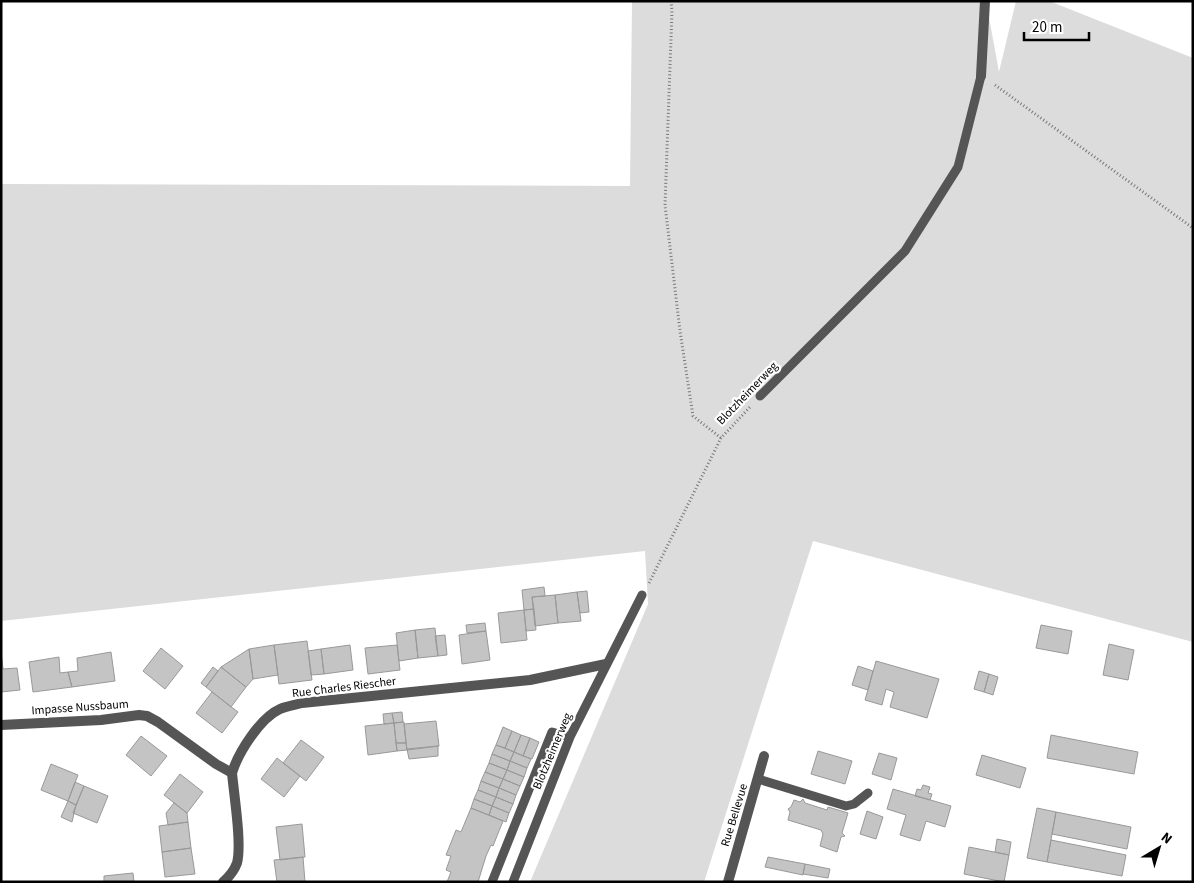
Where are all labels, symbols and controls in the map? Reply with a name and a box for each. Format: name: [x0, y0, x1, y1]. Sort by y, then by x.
scale bar: [1024, 10, 1089, 42]
text: 20 m: [1032, 17, 1062, 38]
street label: Blotzheimerweg: [713, 358, 782, 429]
street label: Rue Charles Riescher: [291, 673, 398, 702]
street label: Impasse Nussbaum: [31, 696, 129, 719]
street label: Blotzheimerweg: [529, 710, 576, 792]
street label: Rue Bellevue: [717, 782, 752, 849]
north arrow: [1134, 823, 1184, 873]
text: N: [1157, 828, 1176, 849]

